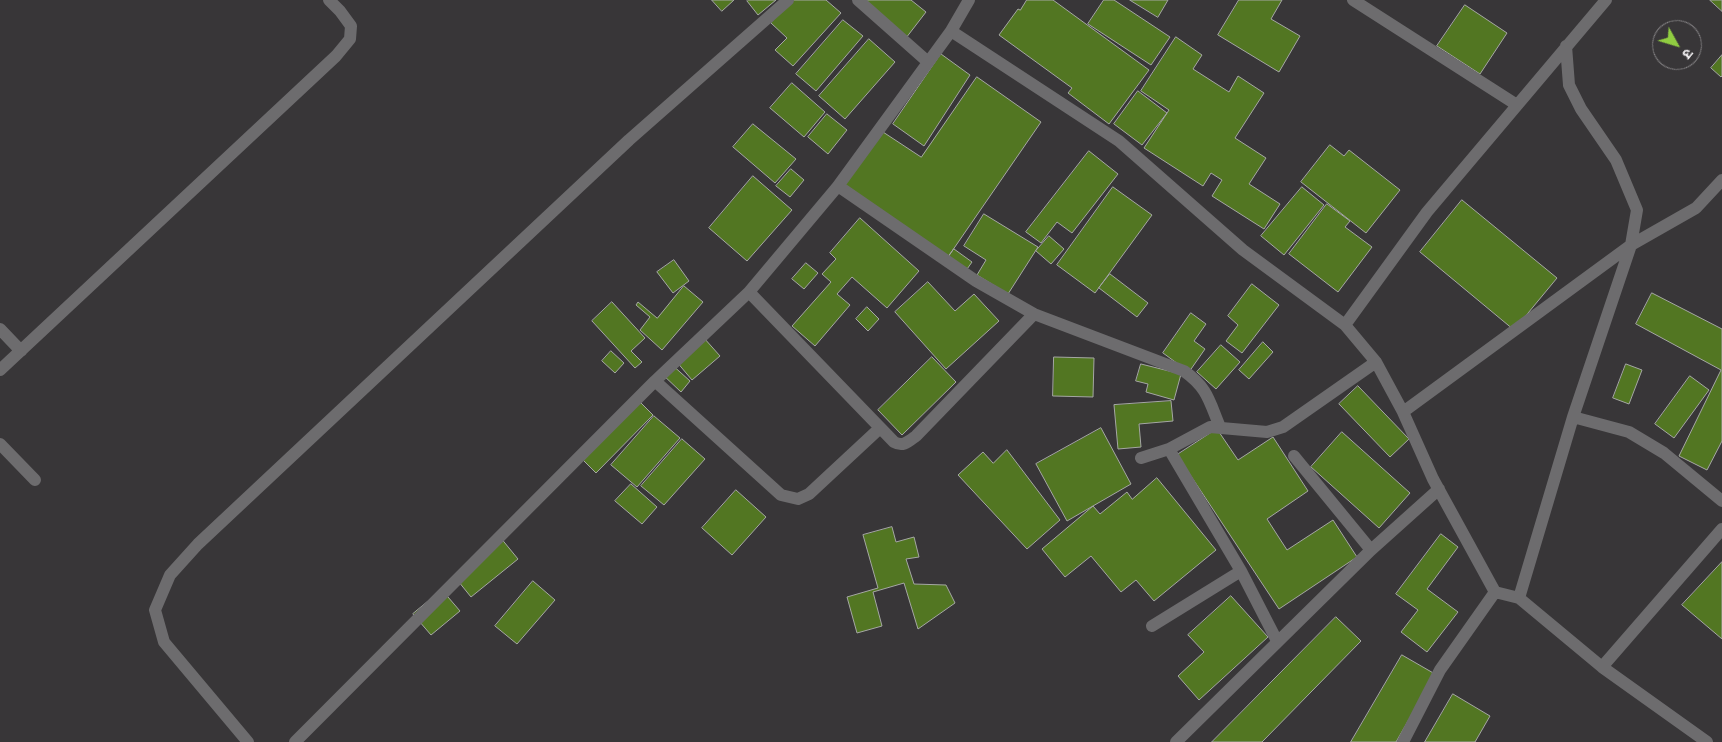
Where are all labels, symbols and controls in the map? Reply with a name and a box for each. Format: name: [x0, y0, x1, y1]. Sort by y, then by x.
north arrow: [1652, 20, 1702, 70]
text: उ: [1678, 45, 1697, 63]

